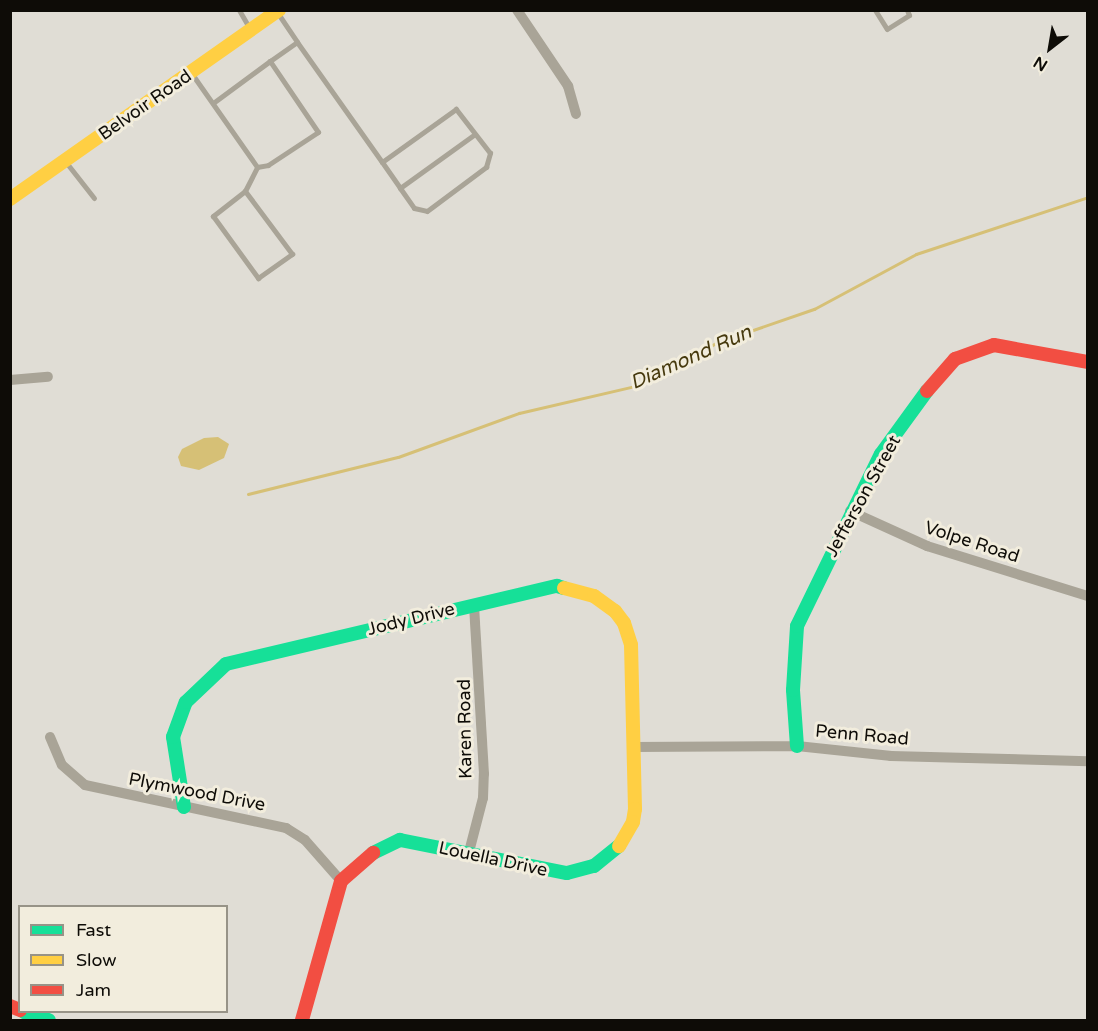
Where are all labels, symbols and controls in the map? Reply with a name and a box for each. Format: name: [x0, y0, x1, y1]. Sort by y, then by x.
north arrow: [1020, 18, 1080, 78]
text: N: [1030, 52, 1051, 75]
street label: Belvoir Road: [94, 65, 196, 145]
water label: Diamond Run: [627, 321, 755, 395]
street label: Jefferson Street: [821, 431, 905, 561]
street label: Volpe Road: [922, 517, 1022, 567]
street label: Jody Drive: [365, 598, 457, 640]
street label: Karen Road: [453, 679, 477, 779]
street label: Penn Road: [814, 720, 910, 750]
street label: Plymwood Drive: [127, 768, 267, 816]
street label: Louella Drive: [437, 837, 549, 881]
legend: [18, 905, 228, 1013]
text: Fast: [76, 919, 111, 941]
text: Slow: [76, 949, 117, 971]
text: Jam: [76, 979, 111, 1001]

